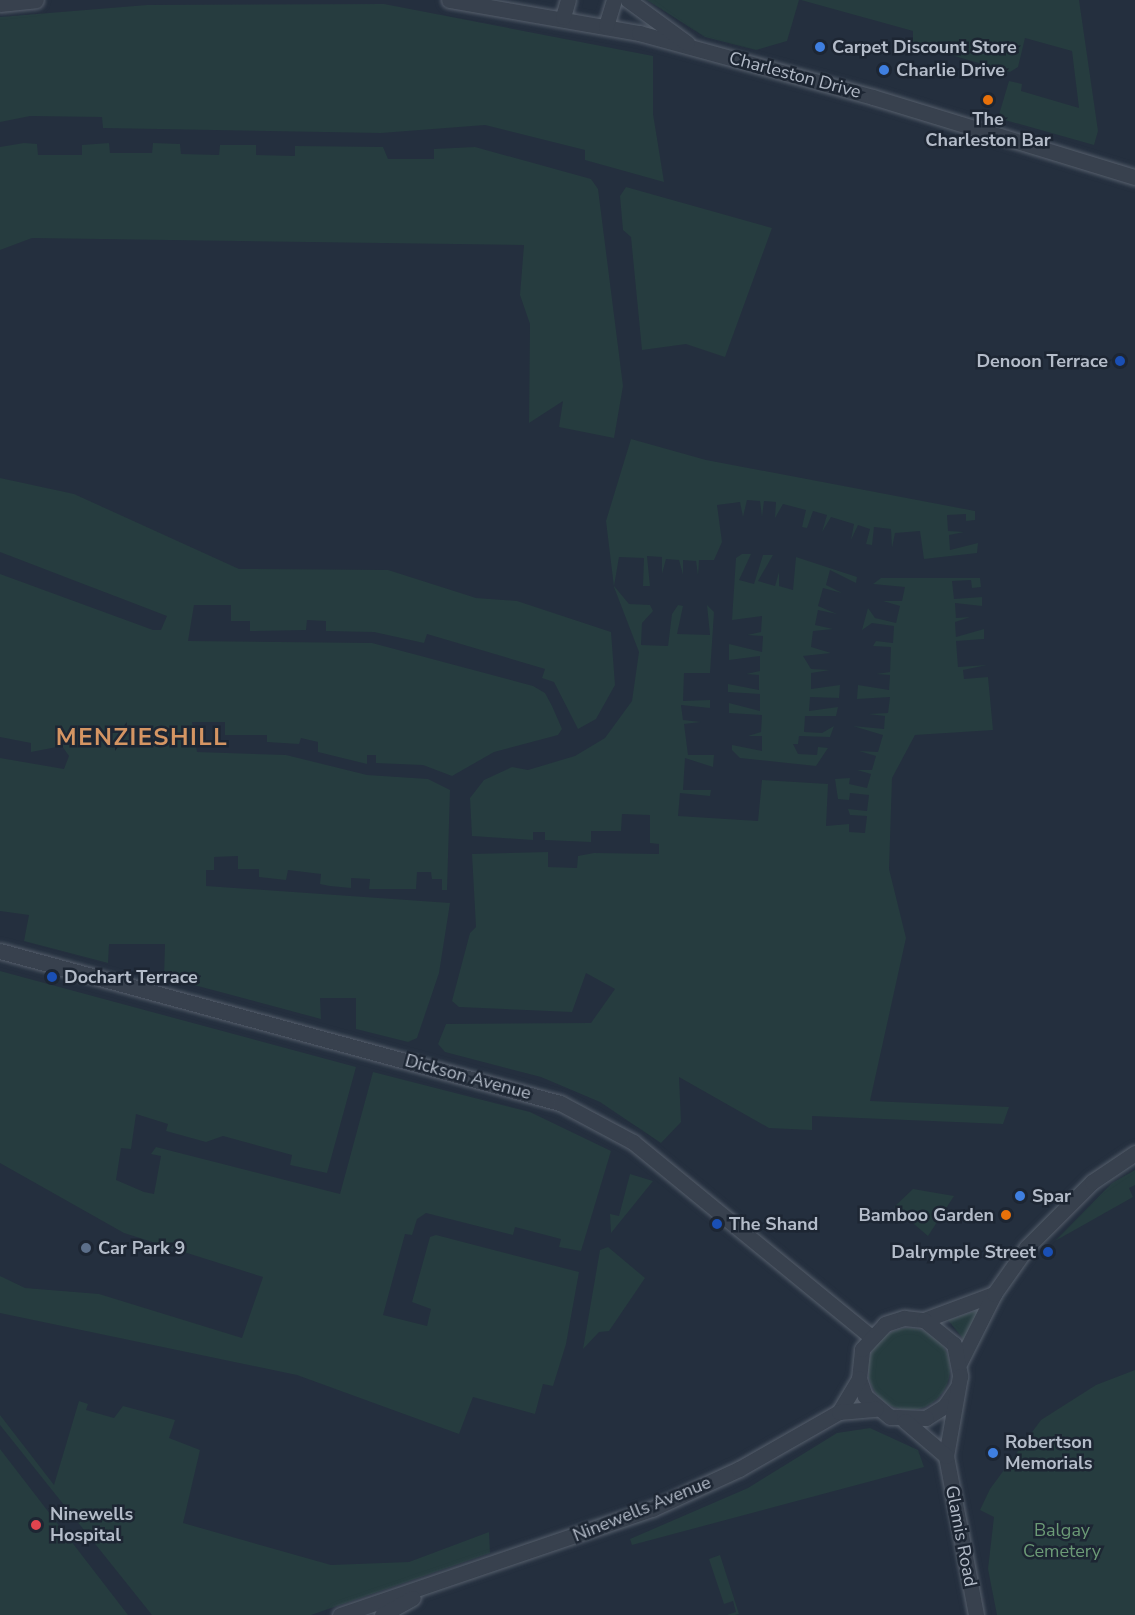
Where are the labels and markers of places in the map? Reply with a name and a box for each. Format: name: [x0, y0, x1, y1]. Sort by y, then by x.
place label: Carpet Discount Store: [832, 36, 1017, 58]
marker: Carpet Discount Store: [813, 40, 827, 54]
place label: Charlie Drive: [896, 59, 1005, 81]
marker: Charlie Drive: [877, 63, 891, 77]
marker: The Charleston Bar: [981, 93, 995, 107]
place label: The Charleston Bar: [925, 109, 1051, 152]
place label: Denoon Terrace: [976, 350, 1108, 372]
marker: Denoon Terrace: [1113, 354, 1127, 368]
place label: Dochart Terrace: [64, 966, 198, 988]
marker: Dochart Terrace: [45, 970, 59, 984]
place label: Spar: [1032, 1185, 1071, 1207]
marker: Spar: [1013, 1189, 1027, 1203]
place label: Bamboo Garden: [858, 1204, 994, 1226]
marker: Bamboo Garden: [999, 1208, 1013, 1222]
place label: The Shand: [729, 1213, 818, 1235]
marker: The Shand: [710, 1217, 724, 1231]
place label: Car Park 9: [98, 1237, 185, 1259]
marker: Car Park 9: [79, 1241, 93, 1255]
place label: Dalrymple Street: [891, 1241, 1036, 1263]
marker: Dalrymple Street: [1041, 1245, 1055, 1259]
place label: Robertson Memorials: [1005, 1432, 1092, 1474]
marker: Robertson Memorials: [986, 1446, 1000, 1460]
place label: Ninewells Hospital: [50, 1504, 133, 1546]
marker: Ninewells Hospital: [27, 1516, 45, 1534]

